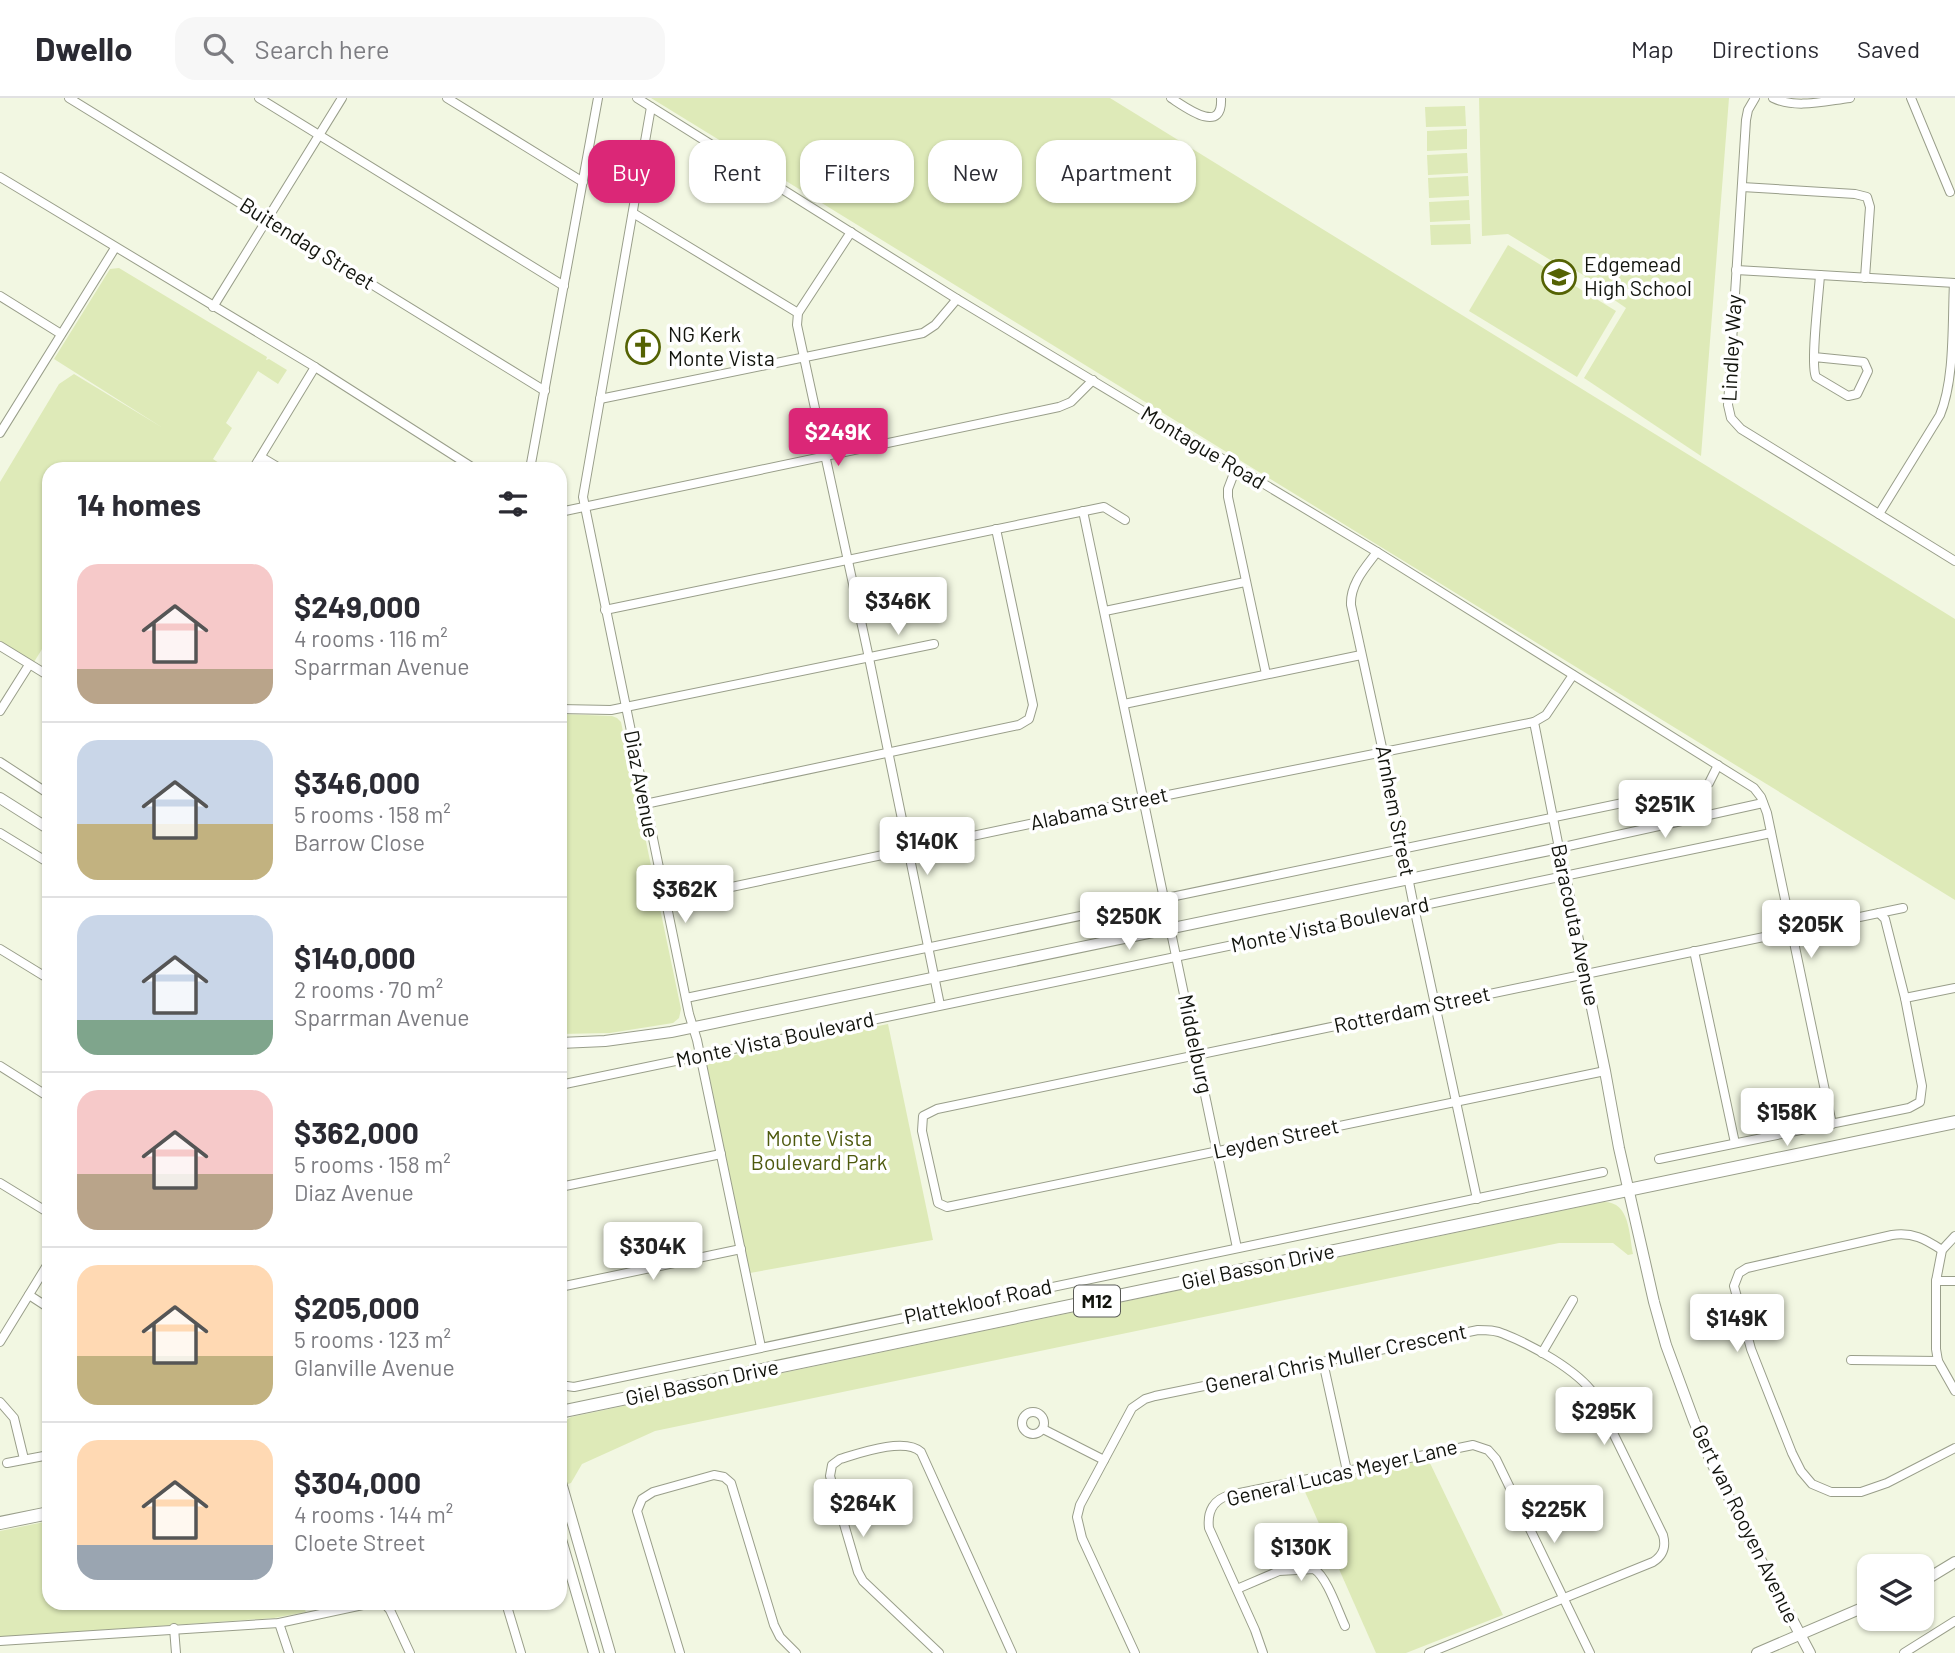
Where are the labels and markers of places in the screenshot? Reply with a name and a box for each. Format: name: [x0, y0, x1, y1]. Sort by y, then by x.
place label: Edgemead High School: [1584, 251, 1692, 300]
school or university icon: Edgemead High School: [1540, 258, 1578, 296]
place label: NG Kerk Monte Vista: [668, 321, 775, 370]
church icon: NG Kerk Monte Vista: [624, 328, 662, 366]
pin: $249K: [789, 408, 887, 468]
pin: $346K: [849, 578, 947, 637]
pin: $251K: [1616, 780, 1714, 840]
pin: $140K: [878, 818, 976, 877]
pin: $362K: [636, 866, 734, 925]
pin: $250K: [1080, 892, 1178, 952]
pin: $205K: [1762, 900, 1860, 960]
pin: $158K: [1738, 1088, 1836, 1148]
pin: $304K: [604, 1222, 702, 1282]
pin: $149K: [1688, 1294, 1786, 1354]
pin: $295K: [1555, 1388, 1653, 1447]
pin: $264K: [814, 1480, 912, 1539]
pin: $225K: [1505, 1486, 1603, 1545]
pin: $130K: [1252, 1524, 1350, 1583]

